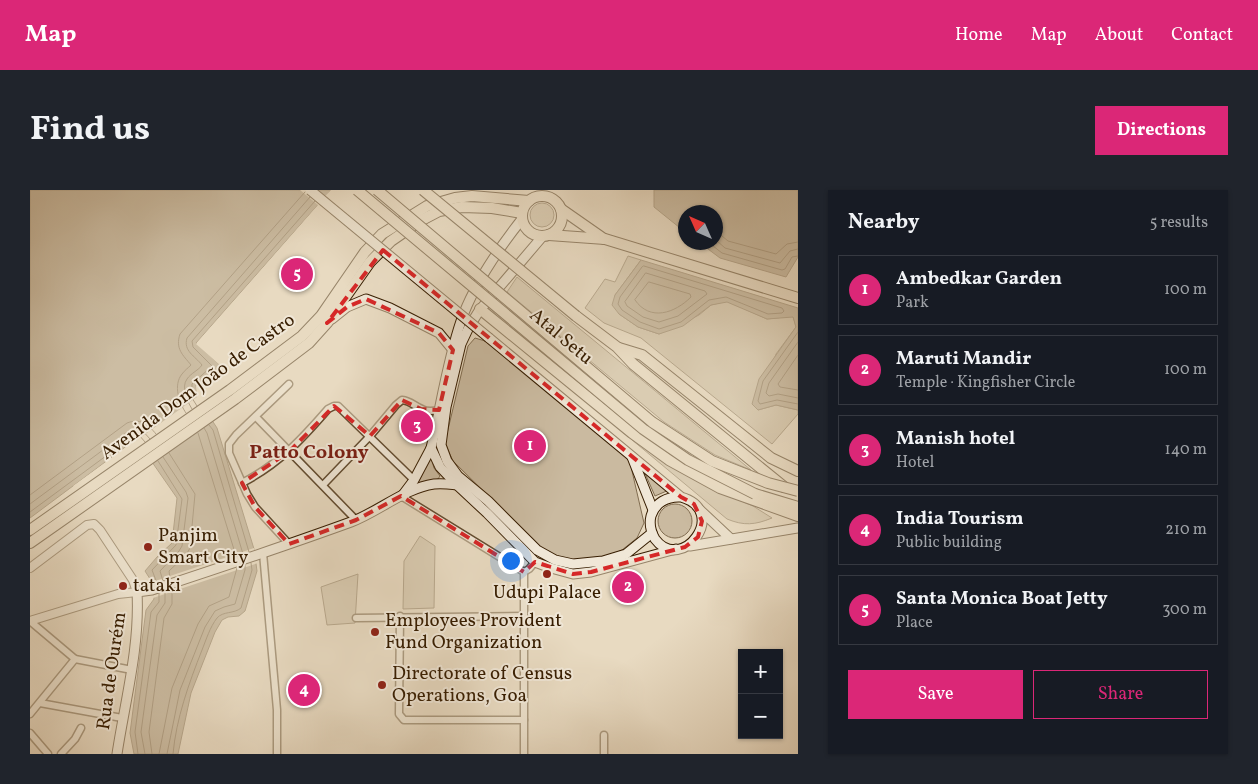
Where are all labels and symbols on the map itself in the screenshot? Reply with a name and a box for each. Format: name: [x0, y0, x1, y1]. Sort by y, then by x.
north arrow: [678, 205, 723, 250]
pin: 5: [281, 255, 313, 293]
street label: Atal Setu: [524, 303, 598, 371]
street label: Avenida Dom João de Castro: [95, 308, 301, 466]
pin: 3: [401, 407, 433, 445]
pin: 1: [514, 427, 546, 465]
district label: Patto Colony: [249, 439, 369, 467]
place label: Panjim Smart City: [158, 523, 248, 571]
marker: Panjim Smart City: [142, 541, 154, 553]
your location: [498, 548, 524, 574]
marker: Udupi Palace: [541, 568, 553, 580]
pin: 2: [612, 568, 644, 606]
place label: tataki: [133, 573, 181, 599]
marker: tataki: [117, 580, 129, 592]
place label: Udupi Palace: [493, 580, 601, 606]
place label: Employees Provident Fund Organization: [385, 608, 562, 656]
street label: Rua de Ourém: [91, 610, 133, 732]
marker: Employees Provident Fund Organization: [369, 626, 381, 638]
place label: Directorate of Census Operations, Goa: [392, 661, 572, 709]
pin: 4: [288, 671, 320, 709]
marker: Directorate of Census Operations, Goa: [376, 679, 388, 691]

